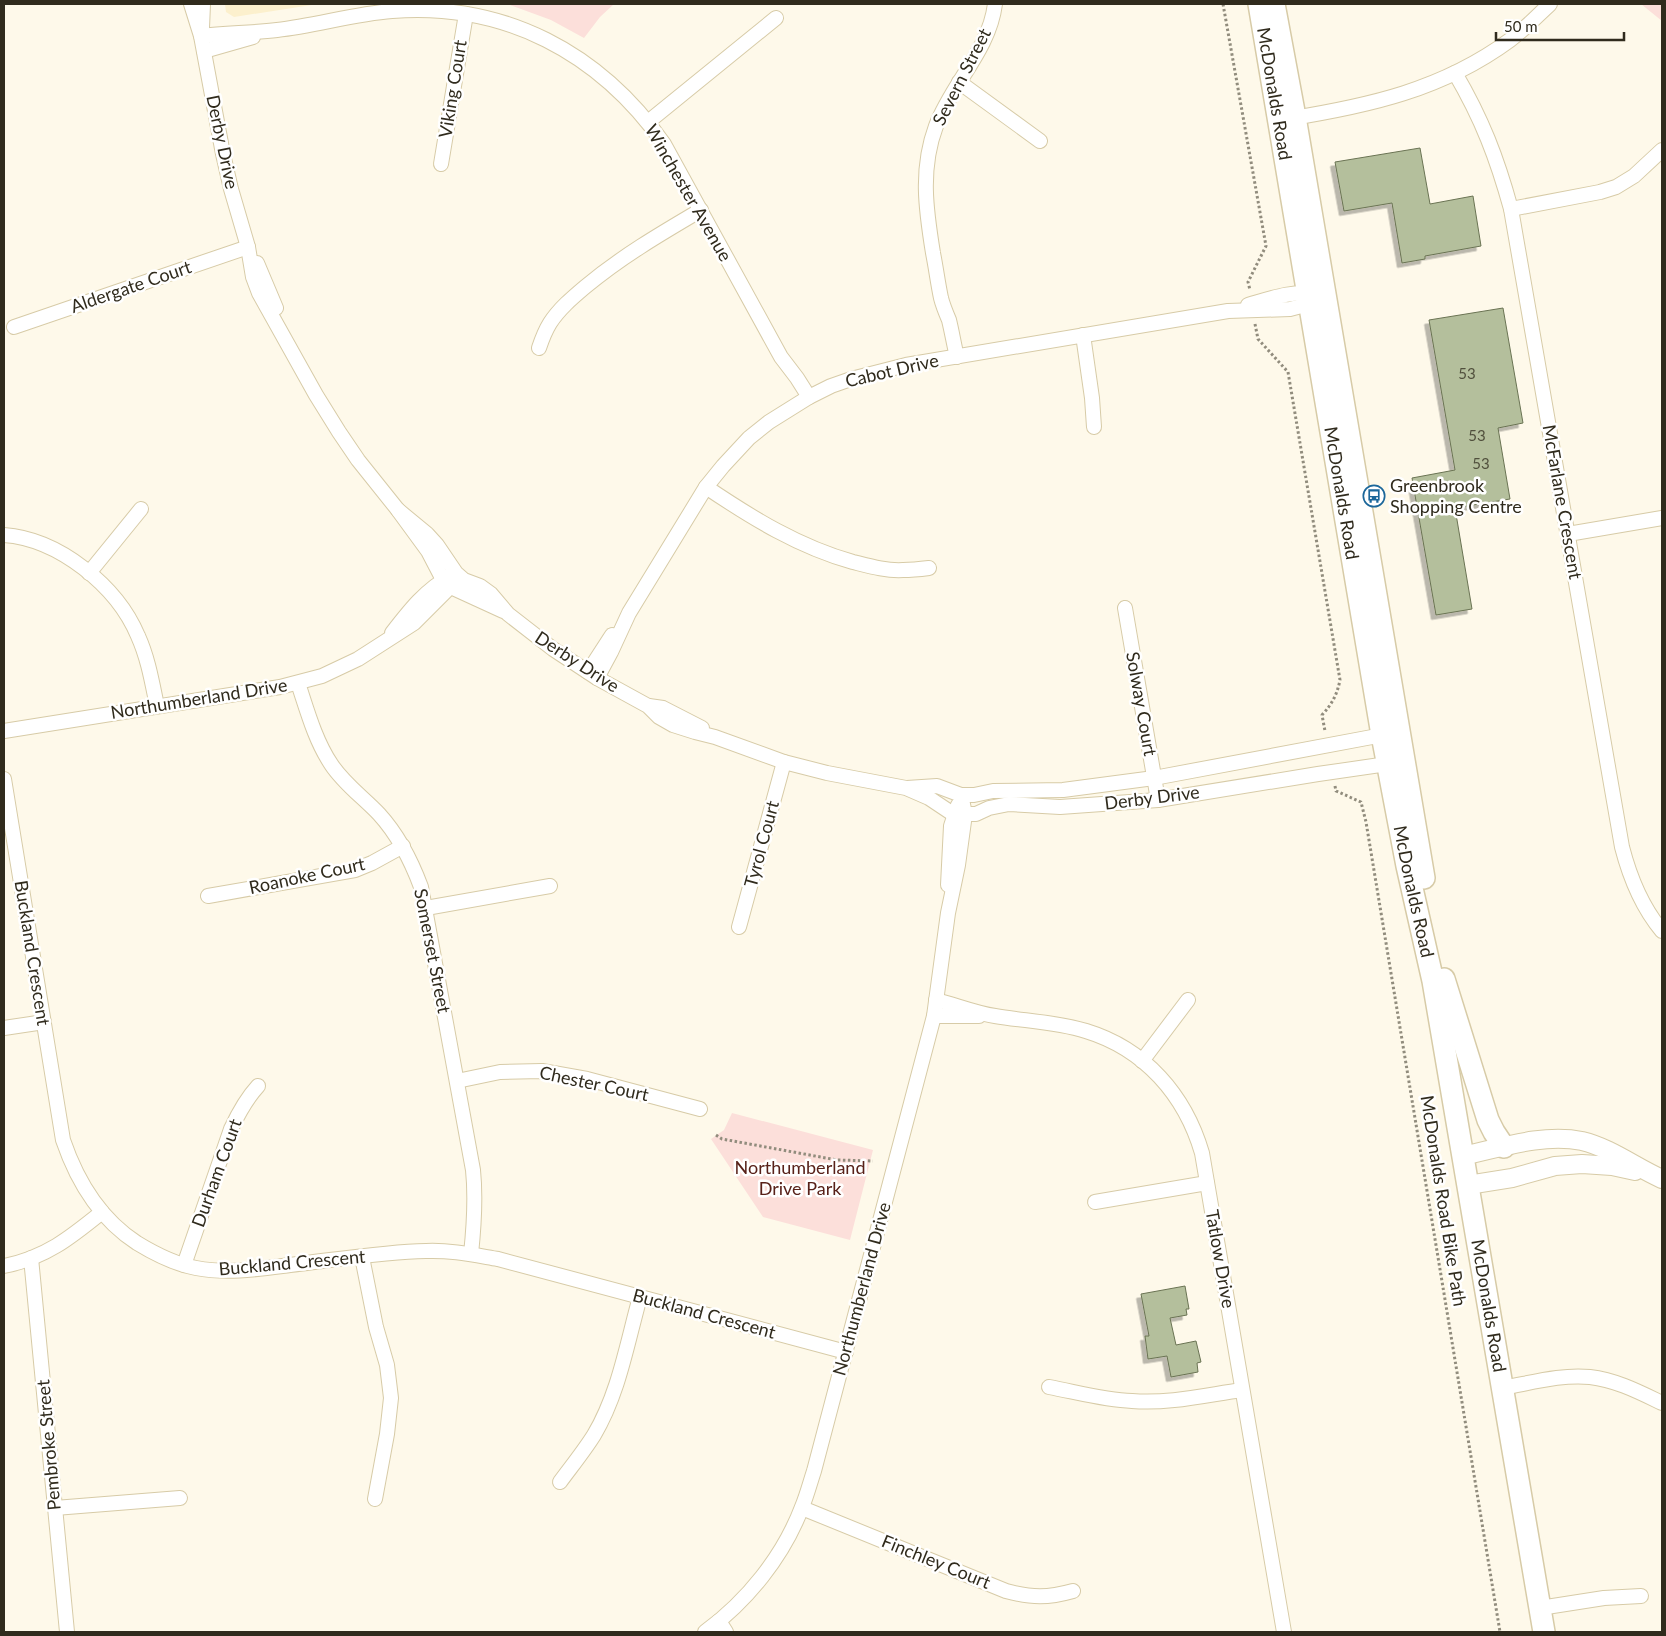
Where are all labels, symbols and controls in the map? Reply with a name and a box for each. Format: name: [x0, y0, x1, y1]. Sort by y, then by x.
scale bar: [1496, 10, 1624, 42]
text: 50 m: [1504, 17, 1538, 35]
street label: Severn Street: [927, 24, 995, 129]
street label: McDonalds Road: [1253, 25, 1297, 162]
street label: Viking Court: [433, 38, 471, 139]
street label: Derby Drive: [202, 93, 244, 191]
street label: Winchester Avenue: [641, 120, 737, 265]
street label: Aldergate Court: [67, 255, 194, 317]
street label: Cabot Drive: [843, 349, 941, 391]
house number: 53: [1458, 364, 1476, 382]
street label: McFarlane Crescent: [1539, 423, 1587, 581]
street label: McDonalds Road: [1320, 425, 1364, 561]
house number: 53: [1468, 426, 1486, 444]
house number: 53: [1472, 454, 1490, 472]
place label: Greenbrook Shopping Centre: [1390, 474, 1522, 517]
bus stop icon: Greenbrook Shopping Centre: [1362, 484, 1386, 508]
street label: Derby Drive: [531, 626, 624, 696]
street label: Solway Court: [1122, 650, 1162, 758]
street label: Northumberland Drive: [109, 673, 289, 723]
street label: Derby Drive: [1103, 780, 1201, 814]
street label: Tyrol Court: [739, 798, 783, 889]
street label: McDonalds Road: [1390, 824, 1439, 959]
street label: Roanoke Court: [247, 852, 367, 898]
street label: Buckland Crescent: [11, 879, 55, 1028]
street label: Somerset Street: [410, 887, 456, 1015]
street label: Chester Court: [538, 1061, 651, 1105]
street label: McDonalds Road Bike Path: [1416, 1094, 1472, 1308]
street label: Durham Court: [186, 1115, 246, 1230]
park label: Northumberland Drive Park: [734, 1156, 866, 1199]
street label: Northumberland Drive: [827, 1200, 895, 1378]
street label: Tatlow Drive: [1202, 1208, 1240, 1310]
street label: McDonalds Road: [1467, 1237, 1512, 1374]
street label: Buckland Crescent: [218, 1245, 367, 1279]
street label: Buckland Crescent: [630, 1283, 779, 1343]
street label: Pembroke Street: [31, 1378, 65, 1511]
street label: Finchley Court: [879, 1529, 994, 1593]

